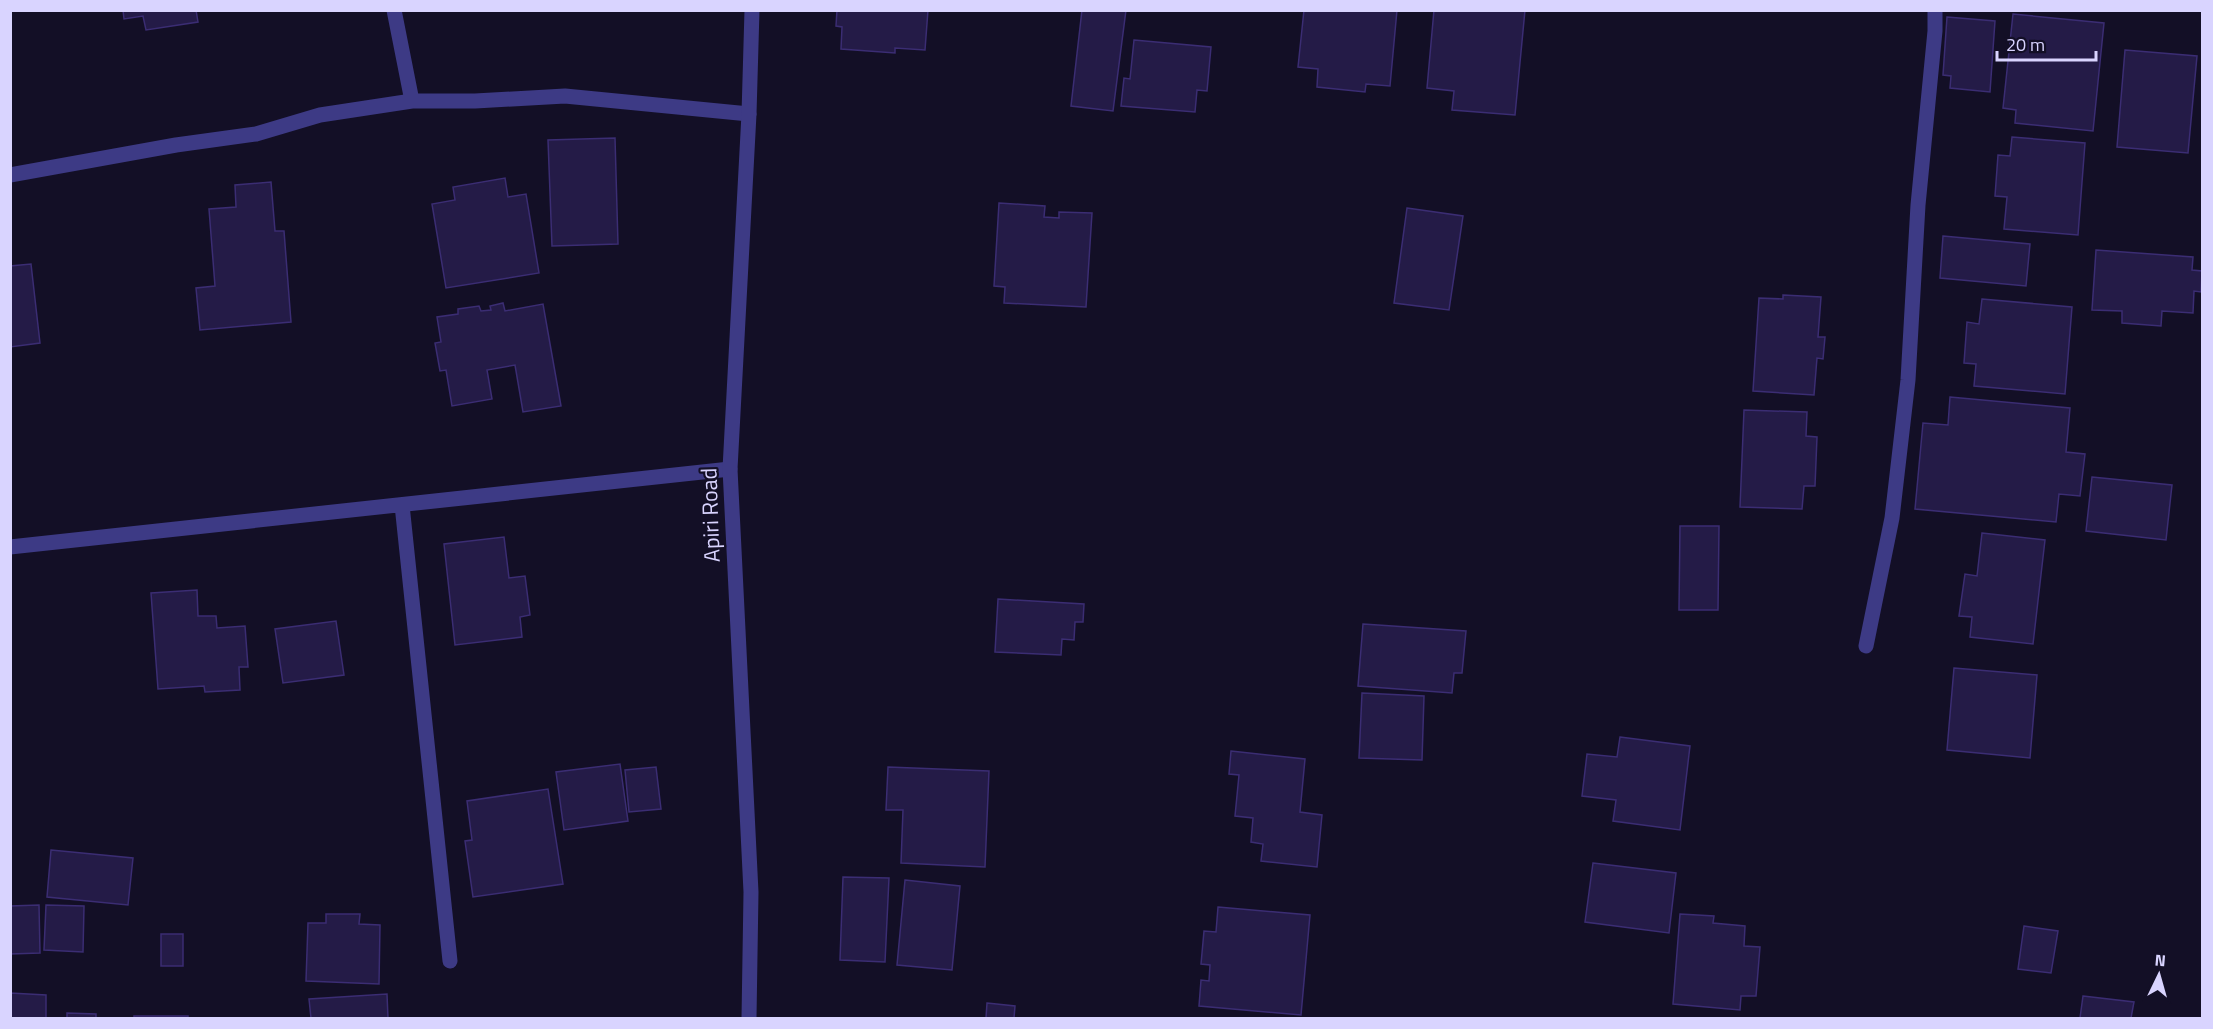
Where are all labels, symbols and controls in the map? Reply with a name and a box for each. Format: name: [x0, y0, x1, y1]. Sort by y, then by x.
scale bar: [1997, 24, 2096, 62]
text: 20 m: [2006, 31, 2045, 58]
street label: Apiri Road: [691, 467, 729, 563]
north arrow: [2129, 945, 2189, 1005]
text: N: [2154, 948, 2167, 972]

